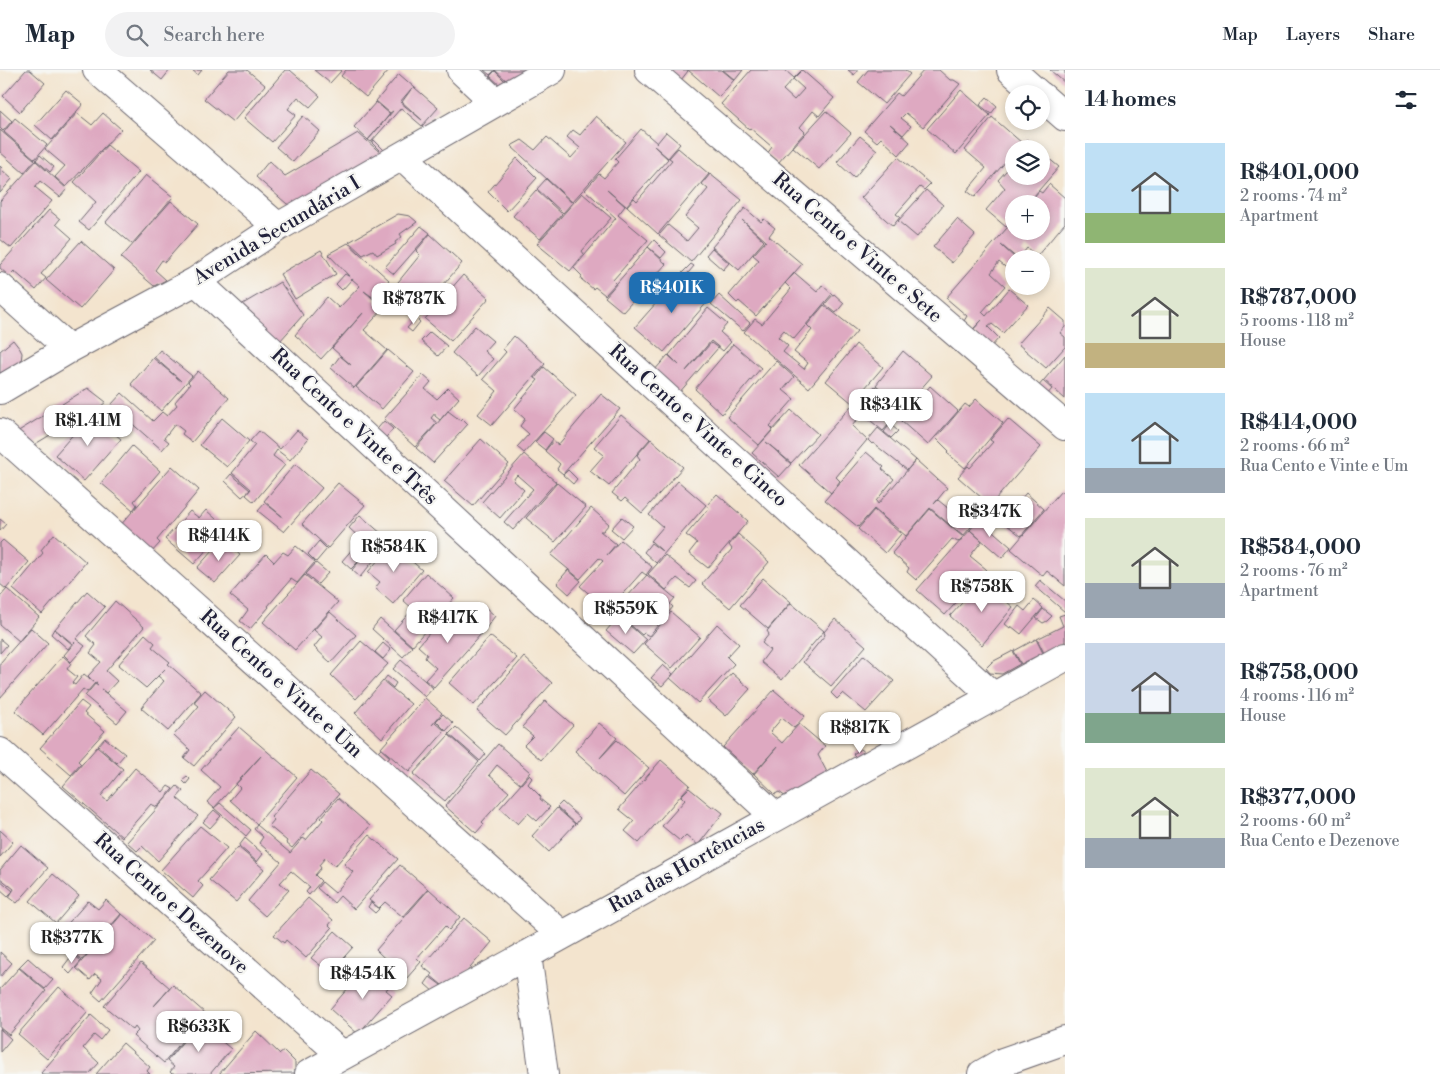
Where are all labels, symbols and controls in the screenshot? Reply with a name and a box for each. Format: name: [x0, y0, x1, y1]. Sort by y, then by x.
search box: [105, 12, 455, 57]
text: Map: [25, 20, 75, 50]
icon: search: [123, 21, 151, 49]
text: Search here: [163, 23, 265, 47]
text: Map: [1223, 23, 1258, 46]
text: Layers: [1286, 23, 1340, 46]
text: Share: [1368, 23, 1415, 46]
map controls: [1005, 85, 1050, 295]
button: locate: [1005, 85, 1050, 130]
icon: filters: [1392, 86, 1420, 114]
text: 14 homes: [1085, 87, 1176, 113]
button: layers: [1005, 140, 1050, 185]
text: R$401,000: [1240, 160, 1359, 186]
icon: home: [1125, 163, 1185, 223]
street label: Rua Cento e Vinte e Sete: [767, 167, 947, 329]
street label: Avenida Secundária I: [188, 171, 365, 291]
text: 2 rooms · 74 m²: [1240, 186, 1347, 206]
button: +: [1005, 195, 1050, 240]
text: Apartment: [1240, 206, 1319, 226]
button: −: [1005, 250, 1050, 295]
pin: R$401K: [631, 272, 713, 314]
text: R$401K: [640, 278, 704, 298]
pin: R$787K: [373, 282, 455, 325]
text: R$787,000: [1240, 285, 1357, 311]
icon: home: [1125, 288, 1185, 348]
text: R$787K: [383, 289, 445, 309]
text: 5 rooms · 118 m²: [1240, 311, 1354, 331]
text: House: [1240, 331, 1286, 351]
street label: Rua Cento e Vinte e Cinco: [603, 339, 793, 513]
street label: Rua Cento e Vinte e Três: [265, 343, 443, 511]
pin: R$341K: [850, 388, 932, 431]
text: R$341K: [860, 395, 922, 415]
pin: R$1.41M: [42, 404, 134, 447]
text: R$414,000: [1240, 410, 1357, 436]
text: R$1.41M: [55, 411, 121, 431]
icon: home: [1125, 413, 1185, 473]
text: 2 rooms · 66 m²: [1240, 436, 1350, 456]
text: Rua Cento e Vinte e Um: [1240, 456, 1408, 476]
pin: R$347K: [949, 496, 1031, 538]
text: R$347K: [958, 502, 1022, 522]
pin: R$414K: [178, 520, 260, 562]
text: R$414K: [188, 526, 250, 546]
pin: R$584K: [353, 530, 435, 573]
text: R$584,000: [1240, 535, 1361, 561]
text: R$584K: [361, 537, 427, 557]
icon: home: [1125, 538, 1185, 598]
text: 2 rooms · 76 m²: [1240, 561, 1348, 581]
pin: R$758K: [941, 570, 1023, 613]
text: R$758K: [950, 577, 1014, 597]
text: Apartment: [1240, 581, 1319, 601]
pin: R$559K: [585, 592, 667, 635]
text: R$559K: [594, 599, 658, 619]
pin: R$417K: [407, 602, 489, 644]
street label: Rua Cento e Vinte e Um: [194, 604, 368, 764]
text: R$417K: [417, 608, 479, 628]
text: R$758,000: [1240, 660, 1359, 686]
icon: home: [1125, 663, 1185, 723]
text: 4 rooms · 116 m²: [1240, 686, 1354, 706]
text: House: [1240, 706, 1286, 726]
pin: R$817K: [819, 712, 901, 754]
text: R$817K: [830, 718, 890, 738]
text: R$377,000: [1240, 785, 1356, 811]
icon: home: [1125, 788, 1185, 848]
text: 2 rooms · 60 m²: [1240, 811, 1351, 831]
street label: Rua das Hortências: [604, 813, 770, 919]
street label: Rua Cento e Dezenove: [89, 828, 253, 980]
text: Rua Cento e Dezenove: [1240, 831, 1400, 851]
pin: R$377K: [31, 922, 113, 964]
text: R$377K: [41, 928, 103, 948]
pin: R$454K: [322, 958, 404, 1000]
text: R$454K: [330, 964, 396, 984]
pin: R$633K: [158, 1010, 240, 1053]
text: R$633K: [167, 1017, 231, 1037]

